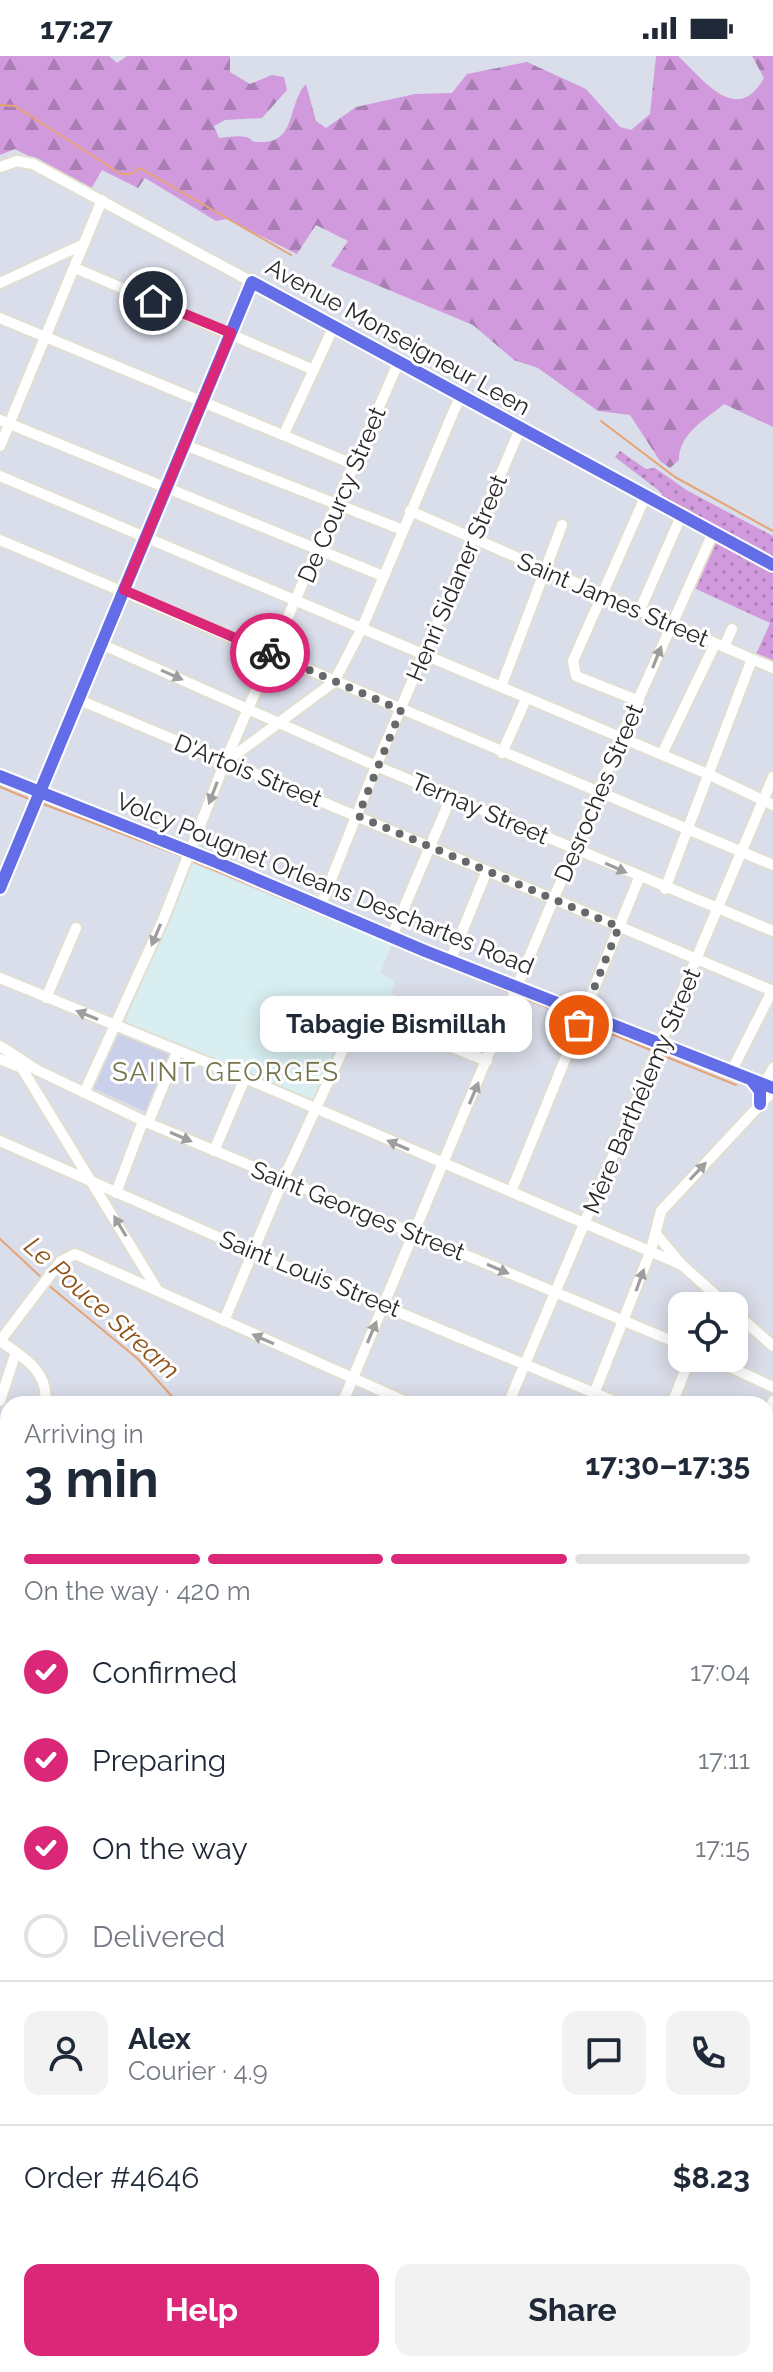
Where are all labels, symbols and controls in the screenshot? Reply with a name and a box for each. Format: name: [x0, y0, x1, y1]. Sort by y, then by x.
text: 17:27: [40, 11, 113, 46]
street label: Avenue Monseigneur Leen: [261, 252, 535, 421]
pin: [119, 267, 187, 335]
icon: home: [131, 279, 175, 323]
street label: De Courcy Street: [291, 402, 392, 587]
street label: Henri Sidaner Street: [400, 470, 513, 686]
street label: Saint James Street: [513, 546, 713, 653]
courier: [230, 613, 310, 693]
icon: bike: [248, 631, 292, 675]
one-way arrow: [650, 645, 663, 669]
one-way arrow: [160, 669, 184, 682]
street label: Desroches Street: [548, 699, 649, 886]
street label: D'Artois Street: [170, 728, 326, 813]
street label: Ternay Street: [407, 767, 553, 850]
one-way arrow: [206, 781, 219, 805]
street label: Volcy Pougnet Orleans Deschartes Road: [112, 786, 538, 981]
one-way arrow: [605, 861, 628, 874]
one-way arrow: [150, 923, 163, 947]
street label: Mère Barthélemy Street: [577, 964, 707, 1218]
pin: [545, 991, 613, 1059]
callout: Tabagie Bismillah: [259, 997, 531, 1053]
icon: bag: [557, 1003, 601, 1047]
one-way arrow: [76, 1008, 99, 1021]
text: Tabagie Bismillah: [286, 1009, 506, 1039]
district label: SAINT GEORGES: [112, 1057, 340, 1087]
one-way arrow: [467, 1081, 480, 1105]
one-way arrow: [169, 1130, 193, 1143]
one-way arrow: [386, 1138, 409, 1151]
street label: Saint Georges Street: [247, 1154, 469, 1267]
one-way arrow: [688, 1162, 706, 1181]
one-way arrow: [113, 1215, 127, 1237]
street label: Saint Louis Street: [215, 1224, 405, 1323]
water label: Le Pouce Stream: [19, 1231, 185, 1385]
one-way arrow: [486, 1262, 510, 1275]
one-way arrow: [634, 1267, 646, 1291]
map controls: [668, 1292, 748, 1372]
button: locate: [668, 1292, 748, 1372]
one-way arrow: [366, 1320, 379, 1344]
one-way arrow: [251, 1332, 274, 1345]
text: Arriving in: [24, 1419, 144, 1449]
text: 17:30–17:35: [585, 1447, 750, 1482]
text: 3 min: [24, 1448, 159, 1509]
text: On the way · 420 m: [24, 1576, 251, 1606]
icon: check: [24, 1650, 68, 1694]
text: Confirmed: [92, 1655, 237, 1690]
text: 17:04: [690, 1657, 750, 1687]
icon: check: [24, 1738, 68, 1782]
text: Preparing: [92, 1743, 226, 1778]
text: 17:11: [698, 1745, 750, 1775]
icon: check: [24, 1826, 68, 1870]
text: On the way: [92, 1831, 248, 1866]
text: 17:15: [695, 1833, 750, 1863]
text: Delivered: [92, 1919, 225, 1954]
button: person: [24, 2011, 108, 2095]
button: chat: [562, 2011, 646, 2095]
button: phone: [666, 2011, 750, 2095]
text: Alex: [128, 2021, 191, 2056]
text: Courier · 4.9: [128, 2056, 268, 2086]
text: Order #4646: [24, 2160, 199, 2195]
text: $8.23: [672, 2160, 750, 2195]
button: Help: [24, 2264, 379, 2356]
button: Share: [395, 2264, 750, 2356]

